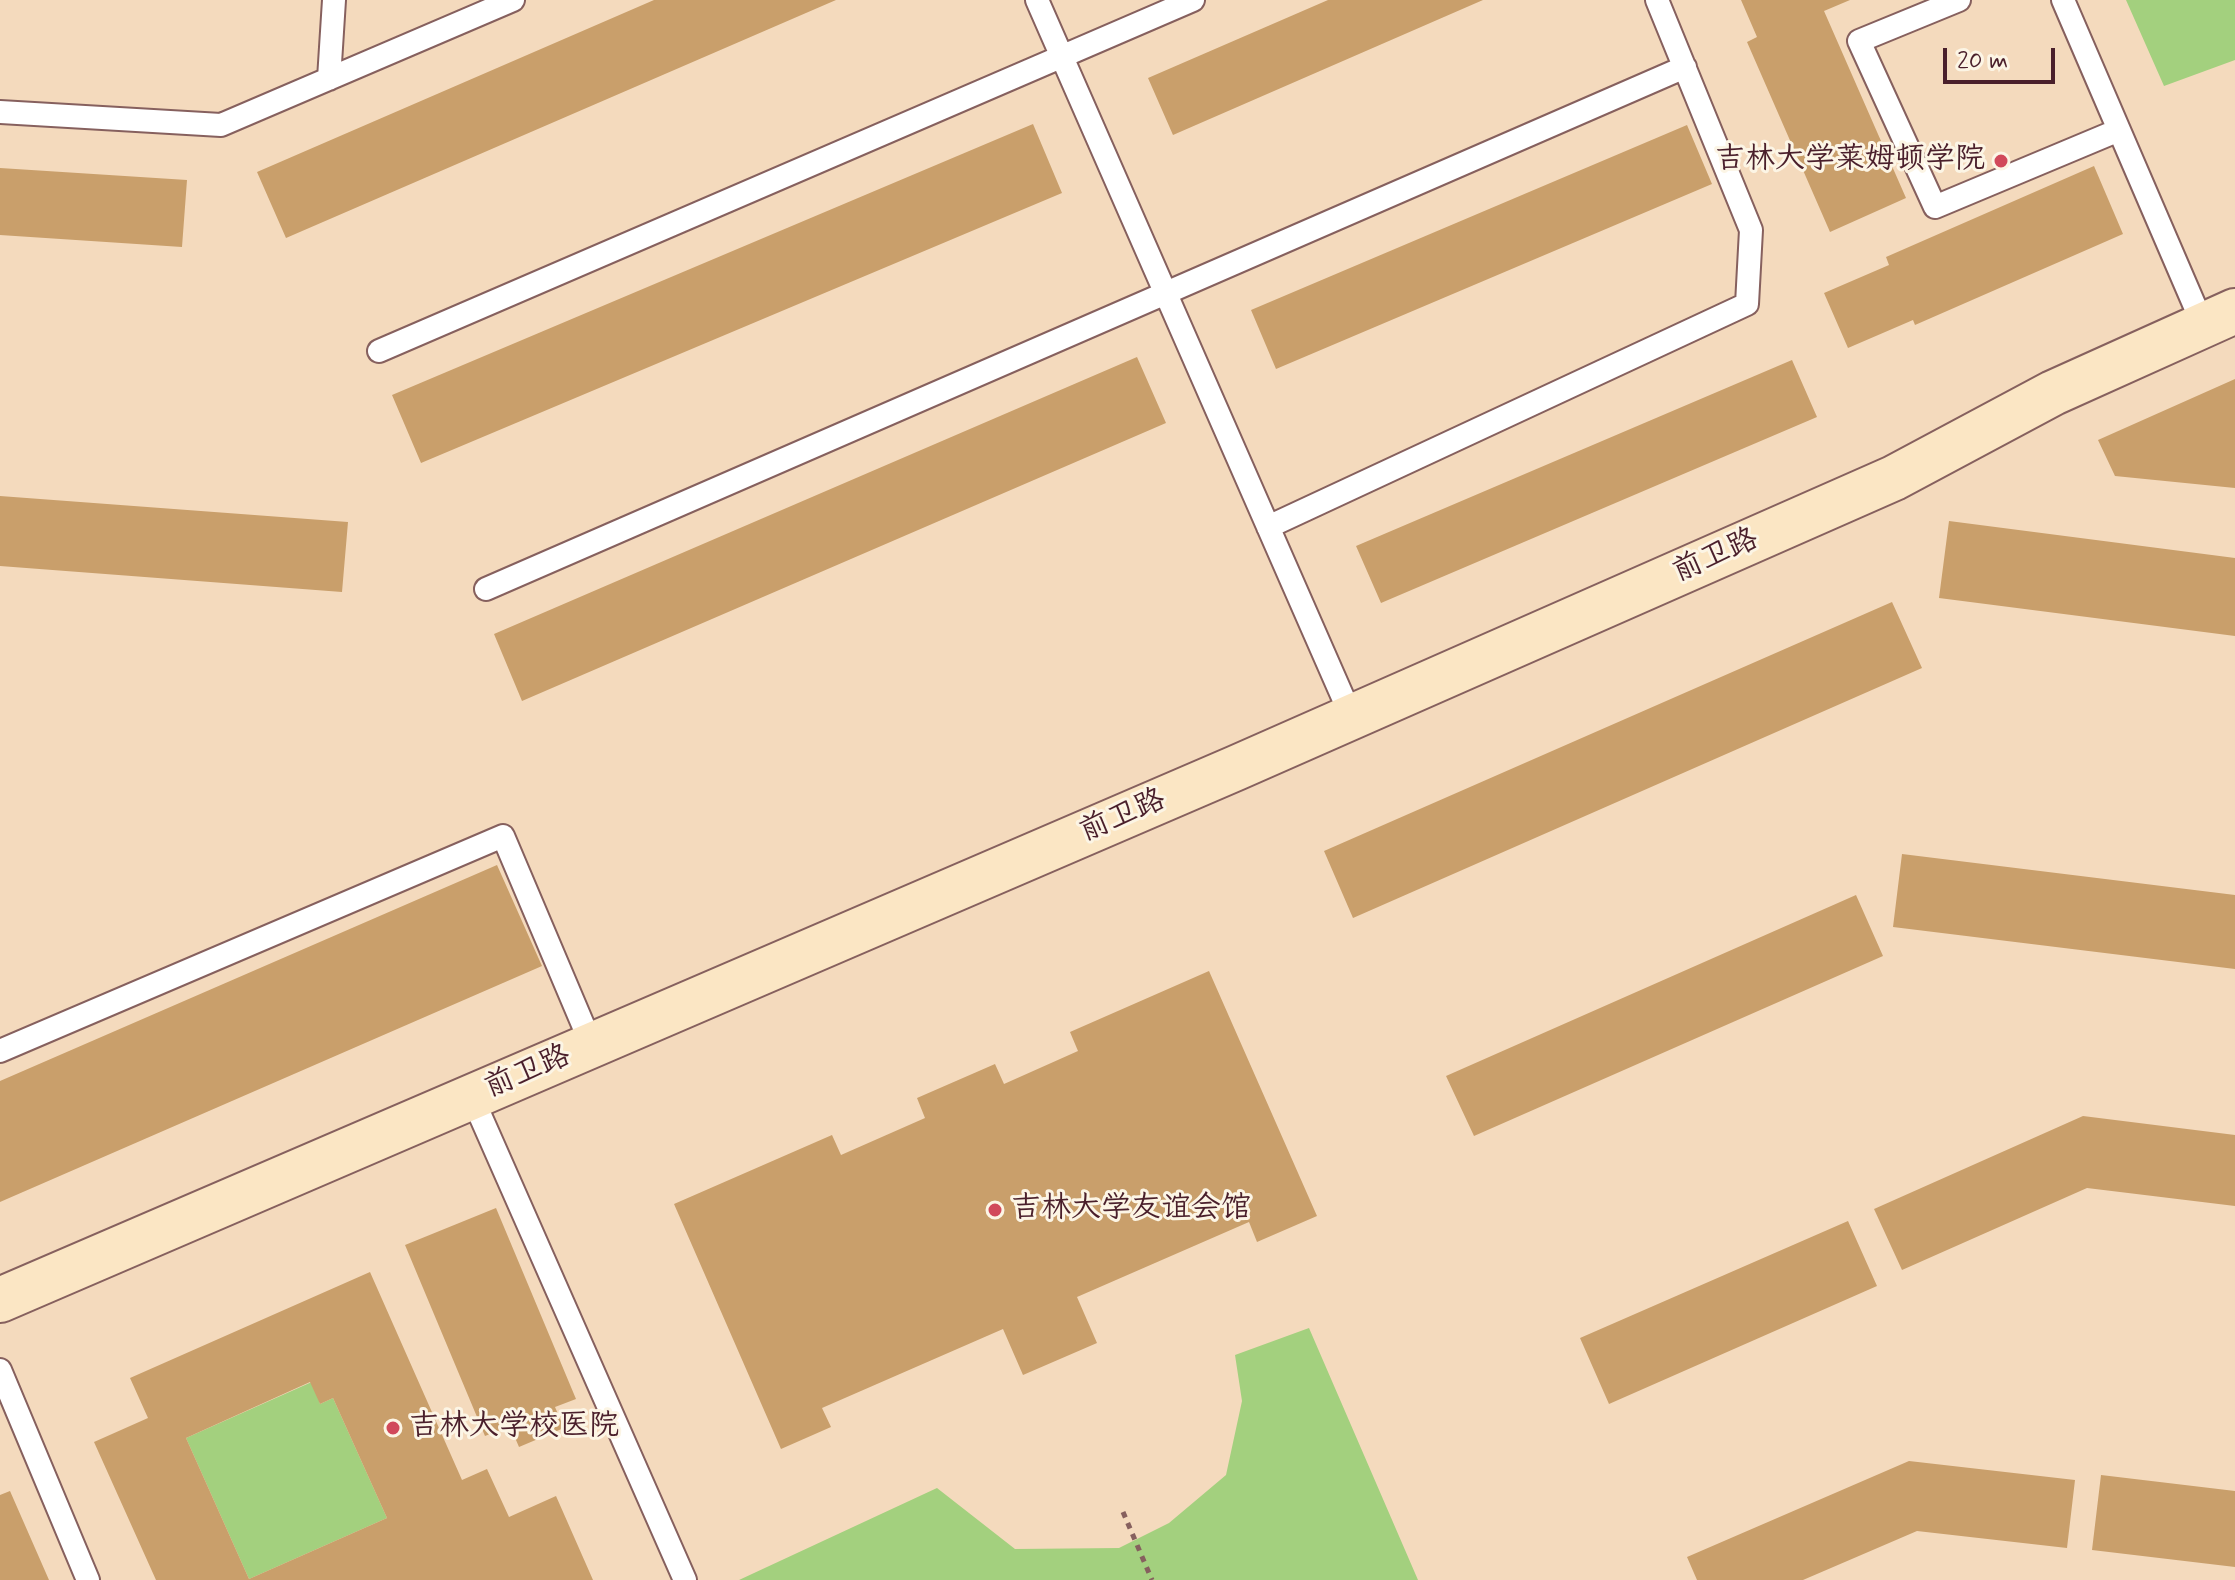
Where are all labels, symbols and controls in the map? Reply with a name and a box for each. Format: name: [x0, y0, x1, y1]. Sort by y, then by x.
scale bar: [1947, 32, 2059, 82]
text: 20 m: [1957, 46, 2008, 77]
place label: 吉林大学莱姆顿学院: [1715, 143, 1985, 179]
marker: 吉林大学莱姆顿学院: [1992, 152, 2010, 170]
street label: 前卫路: [1668, 522, 1764, 592]
street label: 前卫路: [1075, 783, 1171, 851]
street label: 前卫路: [480, 1039, 576, 1107]
place label: 吉林大学友谊会馆: [1011, 1192, 1251, 1228]
marker: 吉林大学友谊会馆: [986, 1201, 1004, 1219]
place label: 吉林大学校医院: [409, 1410, 619, 1446]
marker: 吉林大学校医院: [384, 1419, 402, 1437]

